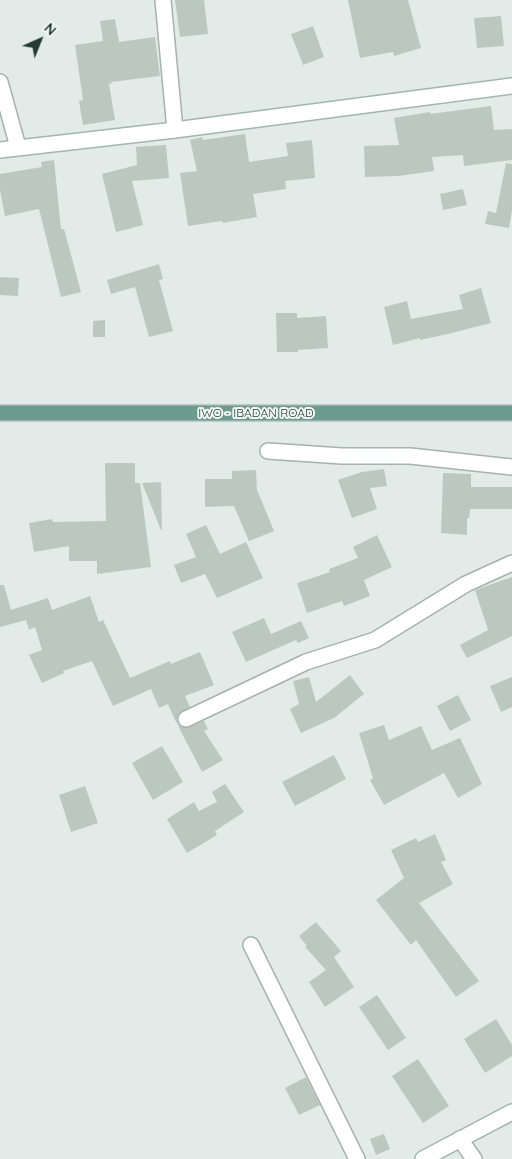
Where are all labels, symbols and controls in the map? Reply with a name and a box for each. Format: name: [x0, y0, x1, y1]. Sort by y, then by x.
north arrow: [15, 15, 65, 65]
text: N: [40, 19, 60, 39]
street label: IWO - IBADAN ROAD: [198, 406, 314, 420]

